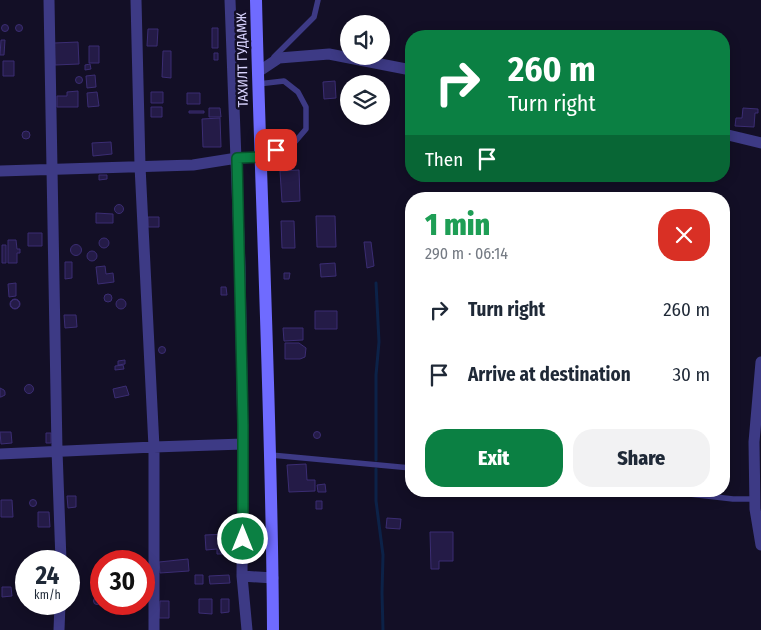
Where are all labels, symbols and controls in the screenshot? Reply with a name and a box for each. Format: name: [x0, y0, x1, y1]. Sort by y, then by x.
street label: ТАХИЛТ ГУДАМЖ: [233, 12, 252, 108]
map controls: [340, 15, 390, 125]
button: sound: [340, 15, 390, 65]
text: 260 m: [508, 48, 596, 90]
icon: right: [425, 50, 490, 115]
button: layers: [340, 75, 390, 125]
text: Turn right: [508, 90, 596, 117]
pin: [255, 129, 297, 171]
icon: arrive: [262, 136, 290, 164]
icon: arrive: [473, 145, 501, 173]
text: Then: [425, 148, 463, 171]
text: 1 min: [425, 207, 490, 243]
button: close: [658, 209, 710, 261]
text: 290 m · 06:14: [425, 244, 508, 263]
icon: right: [425, 296, 453, 324]
text: Turn right: [468, 298, 545, 321]
text: 260 m: [663, 298, 710, 321]
icon: arrive: [425, 361, 453, 389]
text: Arrive at destination: [468, 363, 631, 386]
text: 30 m: [672, 363, 710, 386]
button: Exit: [425, 429, 563, 487]
button: Share: [573, 429, 710, 487]
position arrow: [216, 512, 268, 564]
speed limit sign: 30: [90, 550, 155, 615]
text: 24: [36, 561, 59, 591]
text: km/h: [34, 588, 61, 602]

